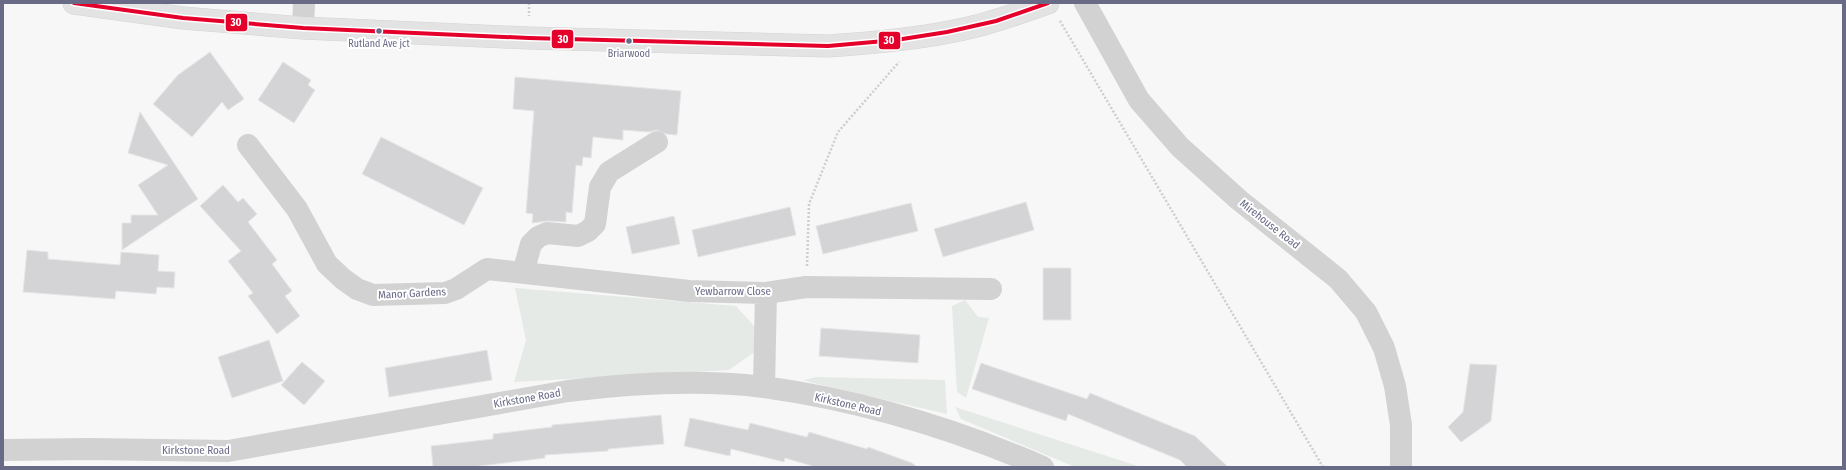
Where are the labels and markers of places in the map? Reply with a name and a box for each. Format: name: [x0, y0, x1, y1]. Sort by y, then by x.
marker: Rutland Ave jct: [374, 26, 384, 36]
marker: Briarwood: [624, 36, 634, 46]
place label: Rutland Ave jct: [348, 38, 410, 50]
place label: Briarwood: [608, 48, 650, 60]

